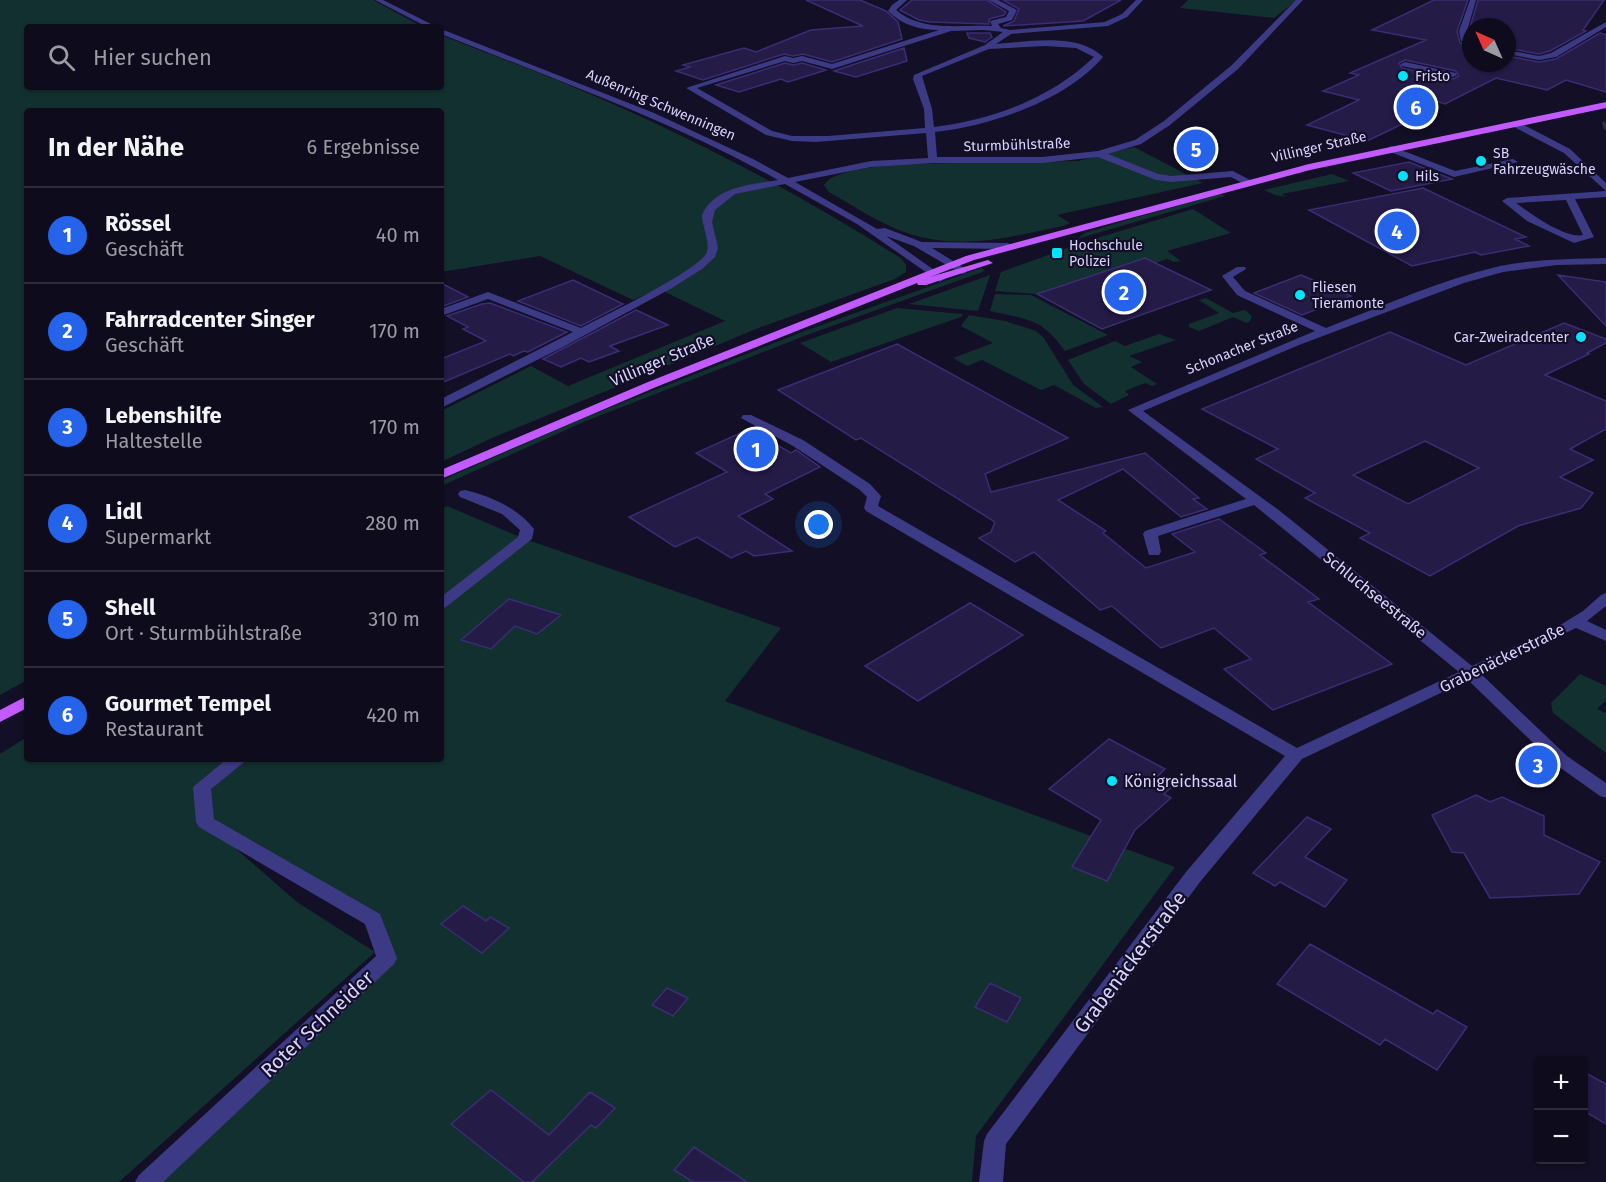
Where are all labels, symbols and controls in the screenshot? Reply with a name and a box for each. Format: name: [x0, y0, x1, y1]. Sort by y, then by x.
north arrow: [1462, 18, 1516, 72]
search box: [24, 24, 444, 90]
icon: search: [45, 41, 78, 74]
text: Hier suchen: [93, 44, 212, 71]
street label: Außenring Schwenningen: [584, 66, 738, 144]
place label: Fristo: [1415, 68, 1450, 85]
marker: Fristo: [1396, 69, 1410, 83]
pin: 6: [1396, 84, 1436, 130]
pin: 5: [1176, 126, 1216, 172]
street label: Villinger Straße: [1270, 128, 1368, 166]
text: In der Nähe: [48, 132, 184, 163]
text: 6 Ergebnisse: [307, 135, 420, 159]
street label: Sturmbühlstraße: [963, 135, 1071, 155]
place label: SB Fahrzeugwäsche: [1493, 145, 1596, 178]
marker: SB Fahrzeugwäsche: [1474, 154, 1488, 168]
place label: Hils: [1415, 168, 1440, 185]
marker: Hils: [1396, 169, 1410, 183]
pin: 4: [1378, 208, 1416, 254]
text: Rössel: [105, 210, 171, 237]
text: 1: [63, 223, 72, 247]
text: 40 m: [376, 223, 420, 247]
text: Geschäft: [105, 237, 184, 261]
place label: Hochschule Polizei: [1069, 237, 1143, 270]
marker: Hochschule Polizei: [1050, 246, 1064, 260]
pin: 2: [1104, 270, 1144, 314]
place label: Fliesen Tieramonte: [1312, 279, 1384, 312]
marker: Fliesen Tieramonte: [1293, 288, 1307, 302]
text: Fahrradcenter Singer: [105, 306, 315, 333]
street label: Schonacher Straße: [1184, 318, 1300, 378]
text: 2: [62, 319, 73, 343]
text: 170 m: [369, 319, 420, 343]
place label: Car-Zweiradcenter: [1454, 329, 1570, 346]
street label: Villinger Straße: [607, 330, 717, 390]
marker: Car-Zweiradcenter: [1574, 330, 1588, 344]
text: Geschäft: [105, 333, 184, 357]
text: Lebenshilfe: [105, 402, 222, 429]
text: 3: [62, 415, 73, 439]
text: 170 m: [369, 415, 420, 439]
pin: 1: [736, 426, 776, 472]
text: Haltestelle: [105, 429, 203, 453]
text: Lidl: [105, 498, 142, 525]
your location: [804, 510, 833, 539]
text: 4: [62, 511, 73, 535]
text: 280 m: [365, 511, 420, 535]
text: Supermarkt: [105, 525, 211, 549]
street label: Schluchseestraße: [1319, 548, 1431, 642]
text: Shell: [105, 594, 156, 621]
text: 5: [62, 607, 73, 631]
text: 310 m: [368, 607, 420, 631]
street label: Grabenäckerstraße: [1436, 619, 1568, 697]
text: Ort · Sturmbühlstraße: [105, 621, 302, 645]
text: Gourmet Tempel: [105, 690, 271, 717]
text: 6: [62, 703, 73, 727]
text: 420 m: [366, 703, 420, 727]
text: Restaurant: [105, 717, 203, 741]
pin: 3: [1518, 742, 1558, 788]
place label: Königreichssaal: [1124, 772, 1237, 791]
marker: Königreichssaal: [1105, 774, 1119, 788]
street label: Grabenäckerstraße: [1069, 886, 1191, 1038]
street label: Roter Schneider: [256, 965, 379, 1082]
map controls: [1534, 1056, 1588, 1164]
button: +: [1534, 1056, 1588, 1110]
button: −: [1534, 1110, 1588, 1164]

